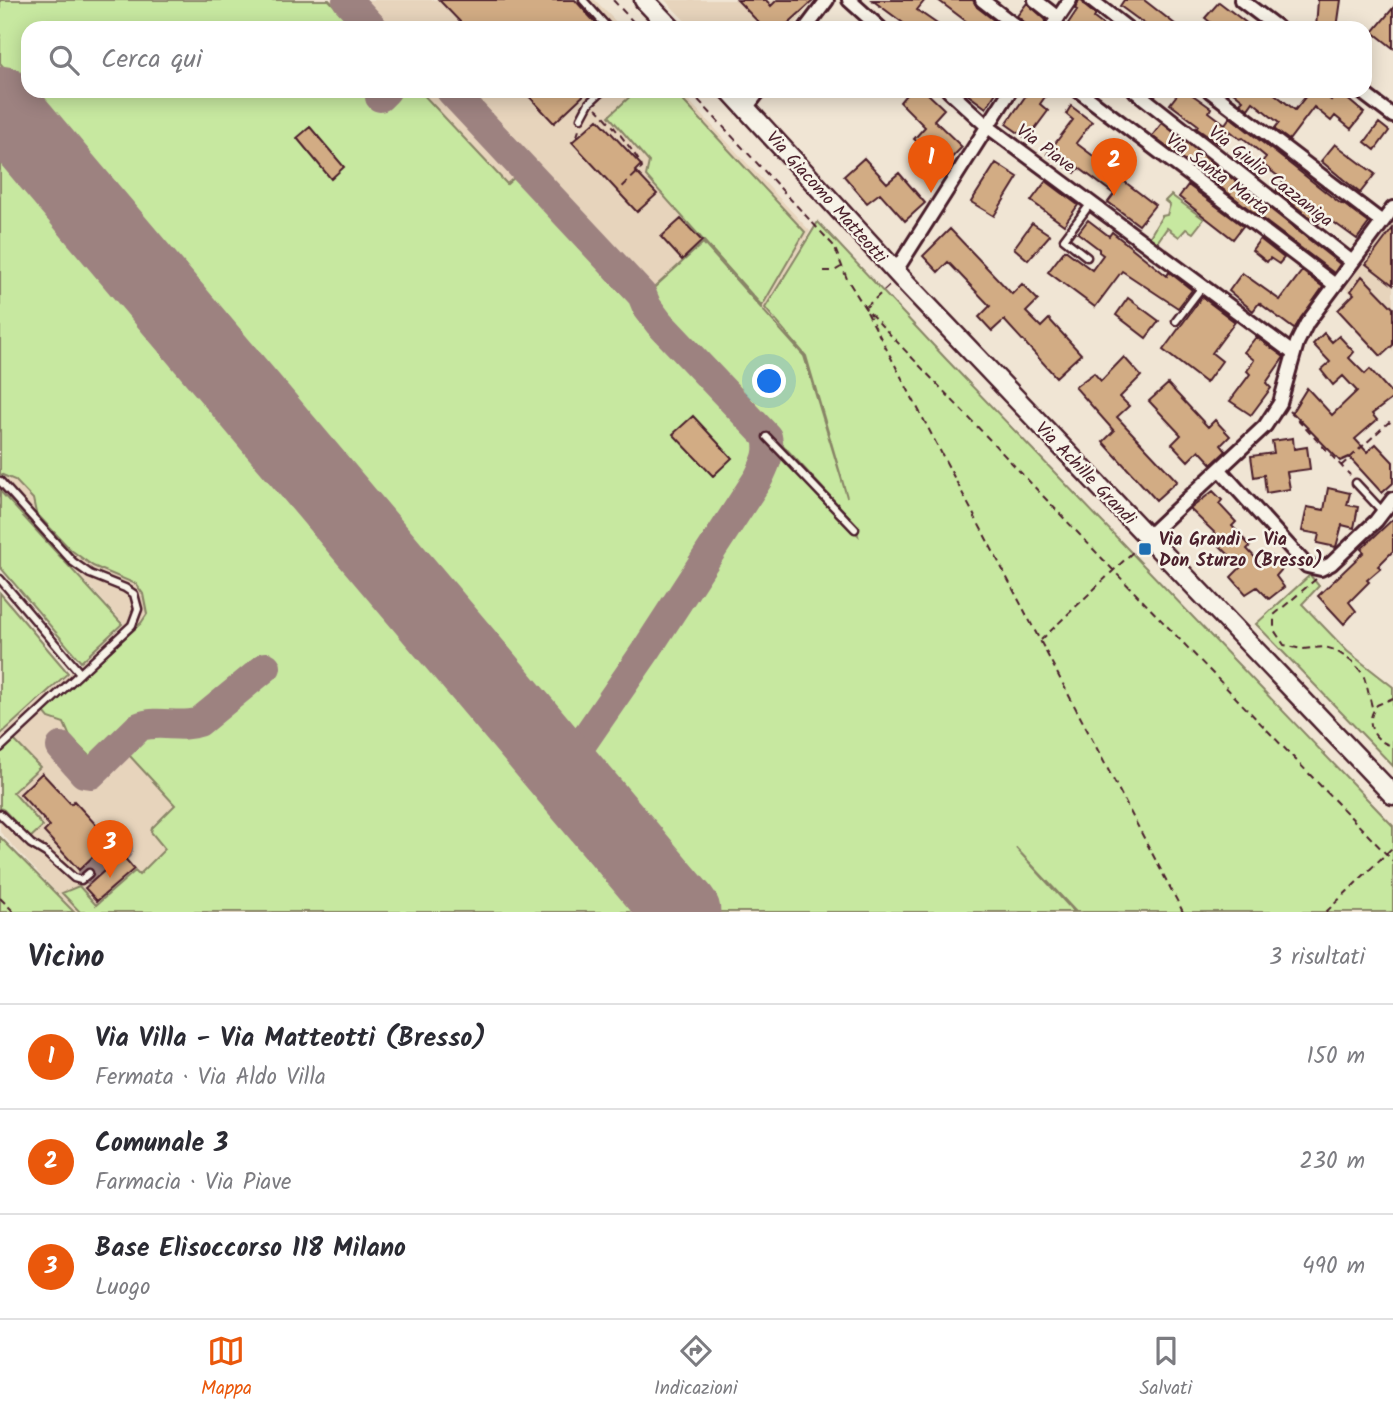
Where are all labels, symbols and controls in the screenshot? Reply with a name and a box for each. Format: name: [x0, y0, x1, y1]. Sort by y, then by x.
search box: [21, 21, 1372, 98]
text: Cerca qui: [101, 39, 202, 81]
icon: search: [45, 41, 83, 79]
street label: Via Piave: [1009, 117, 1081, 181]
street label: Via Giulio Cazzaniga: [1201, 119, 1339, 235]
street label: Via Giacomo Matteotti: [758, 125, 894, 271]
street label: Via Santa Marta: [1159, 126, 1275, 224]
pin: 1: [908, 135, 954, 193]
pin: 2: [1091, 138, 1137, 196]
your location: [752, 364, 786, 398]
street label: Via Achille Grandi: [1028, 415, 1143, 533]
place label: Via Grandi - Via Don Sturzo (Bresso): [1159, 526, 1323, 576]
marker: Via Grandi - Via Don Sturzo (Bresso): [1137, 541, 1153, 557]
pin: 3: [87, 820, 133, 878]
text: Vicino: [28, 934, 105, 982]
text: 3 risultati: [1269, 940, 1365, 976]
text: Via Villa - Via Matteotti (Bresso): [95, 1018, 486, 1060]
text: 1: [48, 1039, 54, 1075]
text: 150 m: [1306, 1039, 1365, 1075]
text: Fermata · Via Aldo Villa: [95, 1060, 326, 1096]
text: Comunale 3: [95, 1123, 228, 1165]
text: 2: [44, 1144, 58, 1180]
text: 230 m: [1299, 1144, 1365, 1180]
text: Farmacia · Via Piave: [95, 1165, 291, 1201]
text: Base Elisoccorso 118 Milano: [95, 1228, 406, 1270]
text: 3: [45, 1249, 57, 1285]
text: 490 m: [1302, 1249, 1365, 1285]
text: Luogo: [95, 1270, 150, 1306]
tab: Mappa: [201, 1332, 252, 1404]
tab: Indicazioni: [654, 1332, 738, 1404]
tab: Salvati: [1140, 1332, 1192, 1404]

